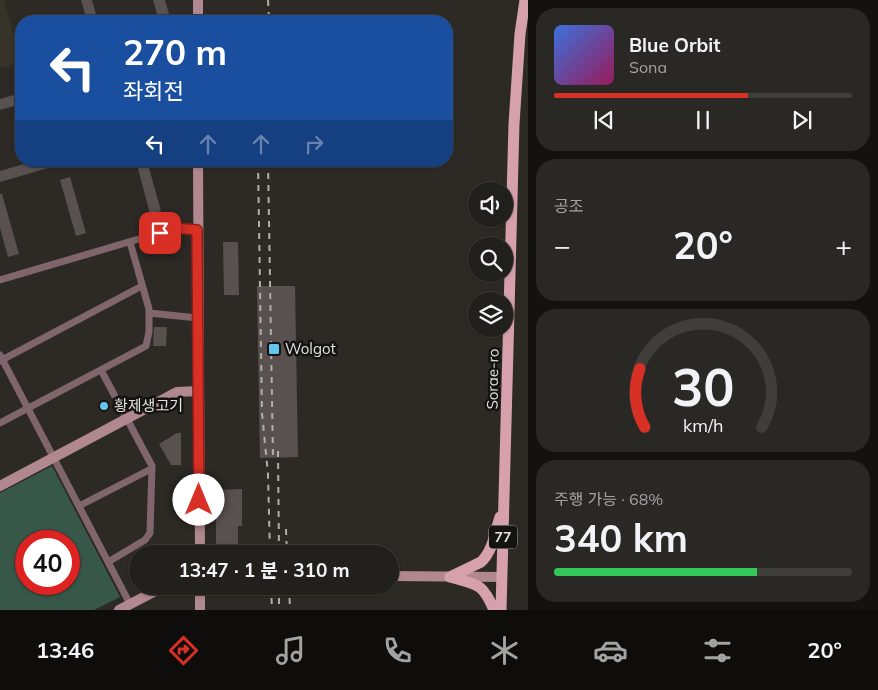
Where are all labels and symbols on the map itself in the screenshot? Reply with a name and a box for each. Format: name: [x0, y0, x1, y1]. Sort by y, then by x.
pin: [139, 212, 181, 254]
place label: Wolgot: [285, 339, 336, 358]
marker: Wolgot: [267, 342, 281, 356]
street label: Sorae-ro: [482, 348, 503, 410]
place label: 황제생고기: [114, 396, 183, 415]
marker: 황제생고기: [98, 400, 110, 412]
position arrow: [172, 473, 224, 525]
road number: 77: [489, 526, 517, 548]
speed limit sign: 40: [15, 530, 80, 595]

